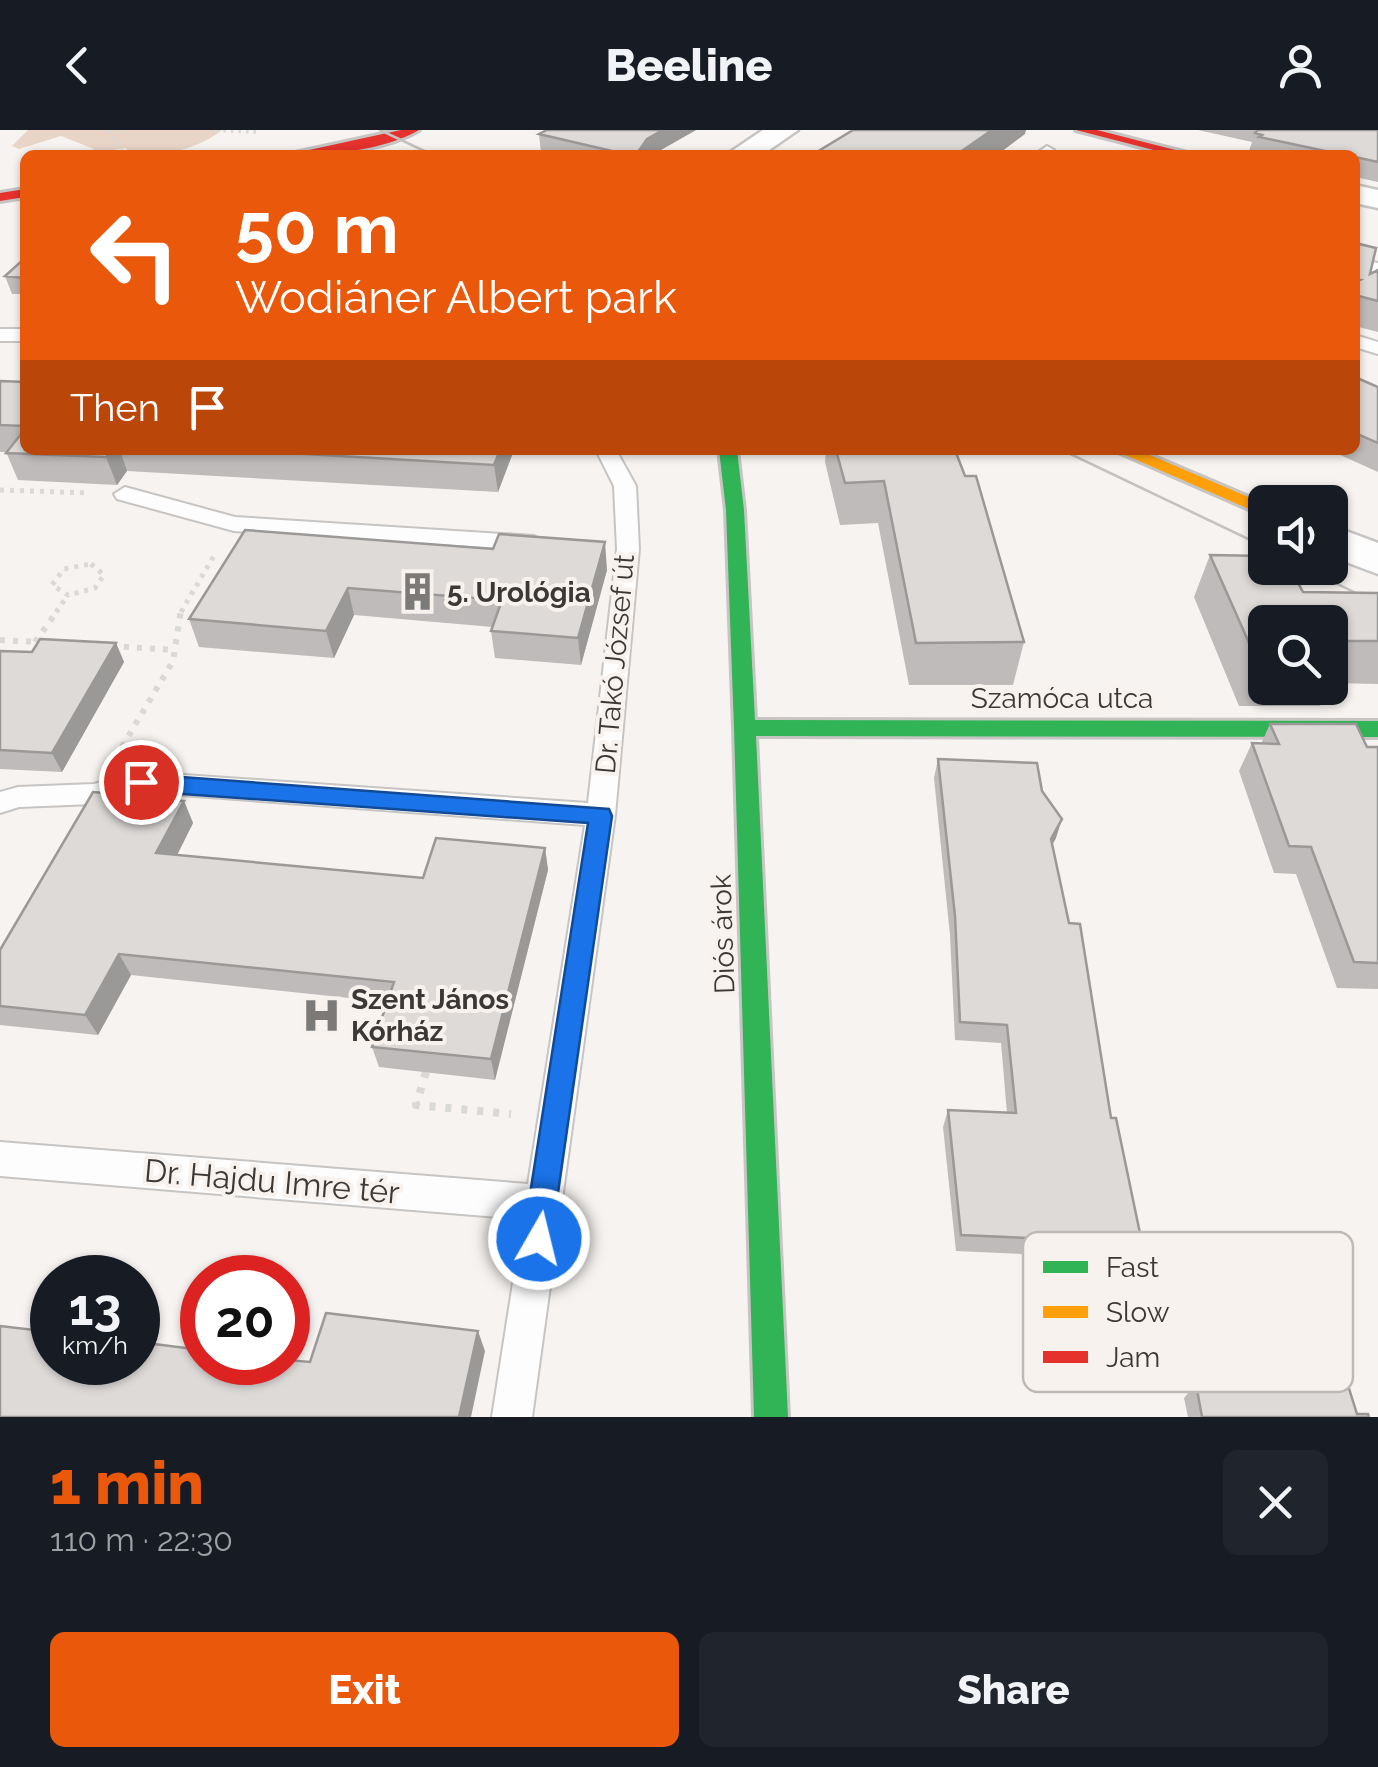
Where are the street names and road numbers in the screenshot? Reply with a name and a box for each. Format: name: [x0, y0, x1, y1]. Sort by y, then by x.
street label: Dr. Takó József út: [589, 552, 641, 775]
street label: Szamóca utca: [971, 682, 1153, 715]
street label: Diós árok: [704, 874, 742, 994]
street label: Dr. Hajdu Imre tér: [143, 1151, 401, 1211]

